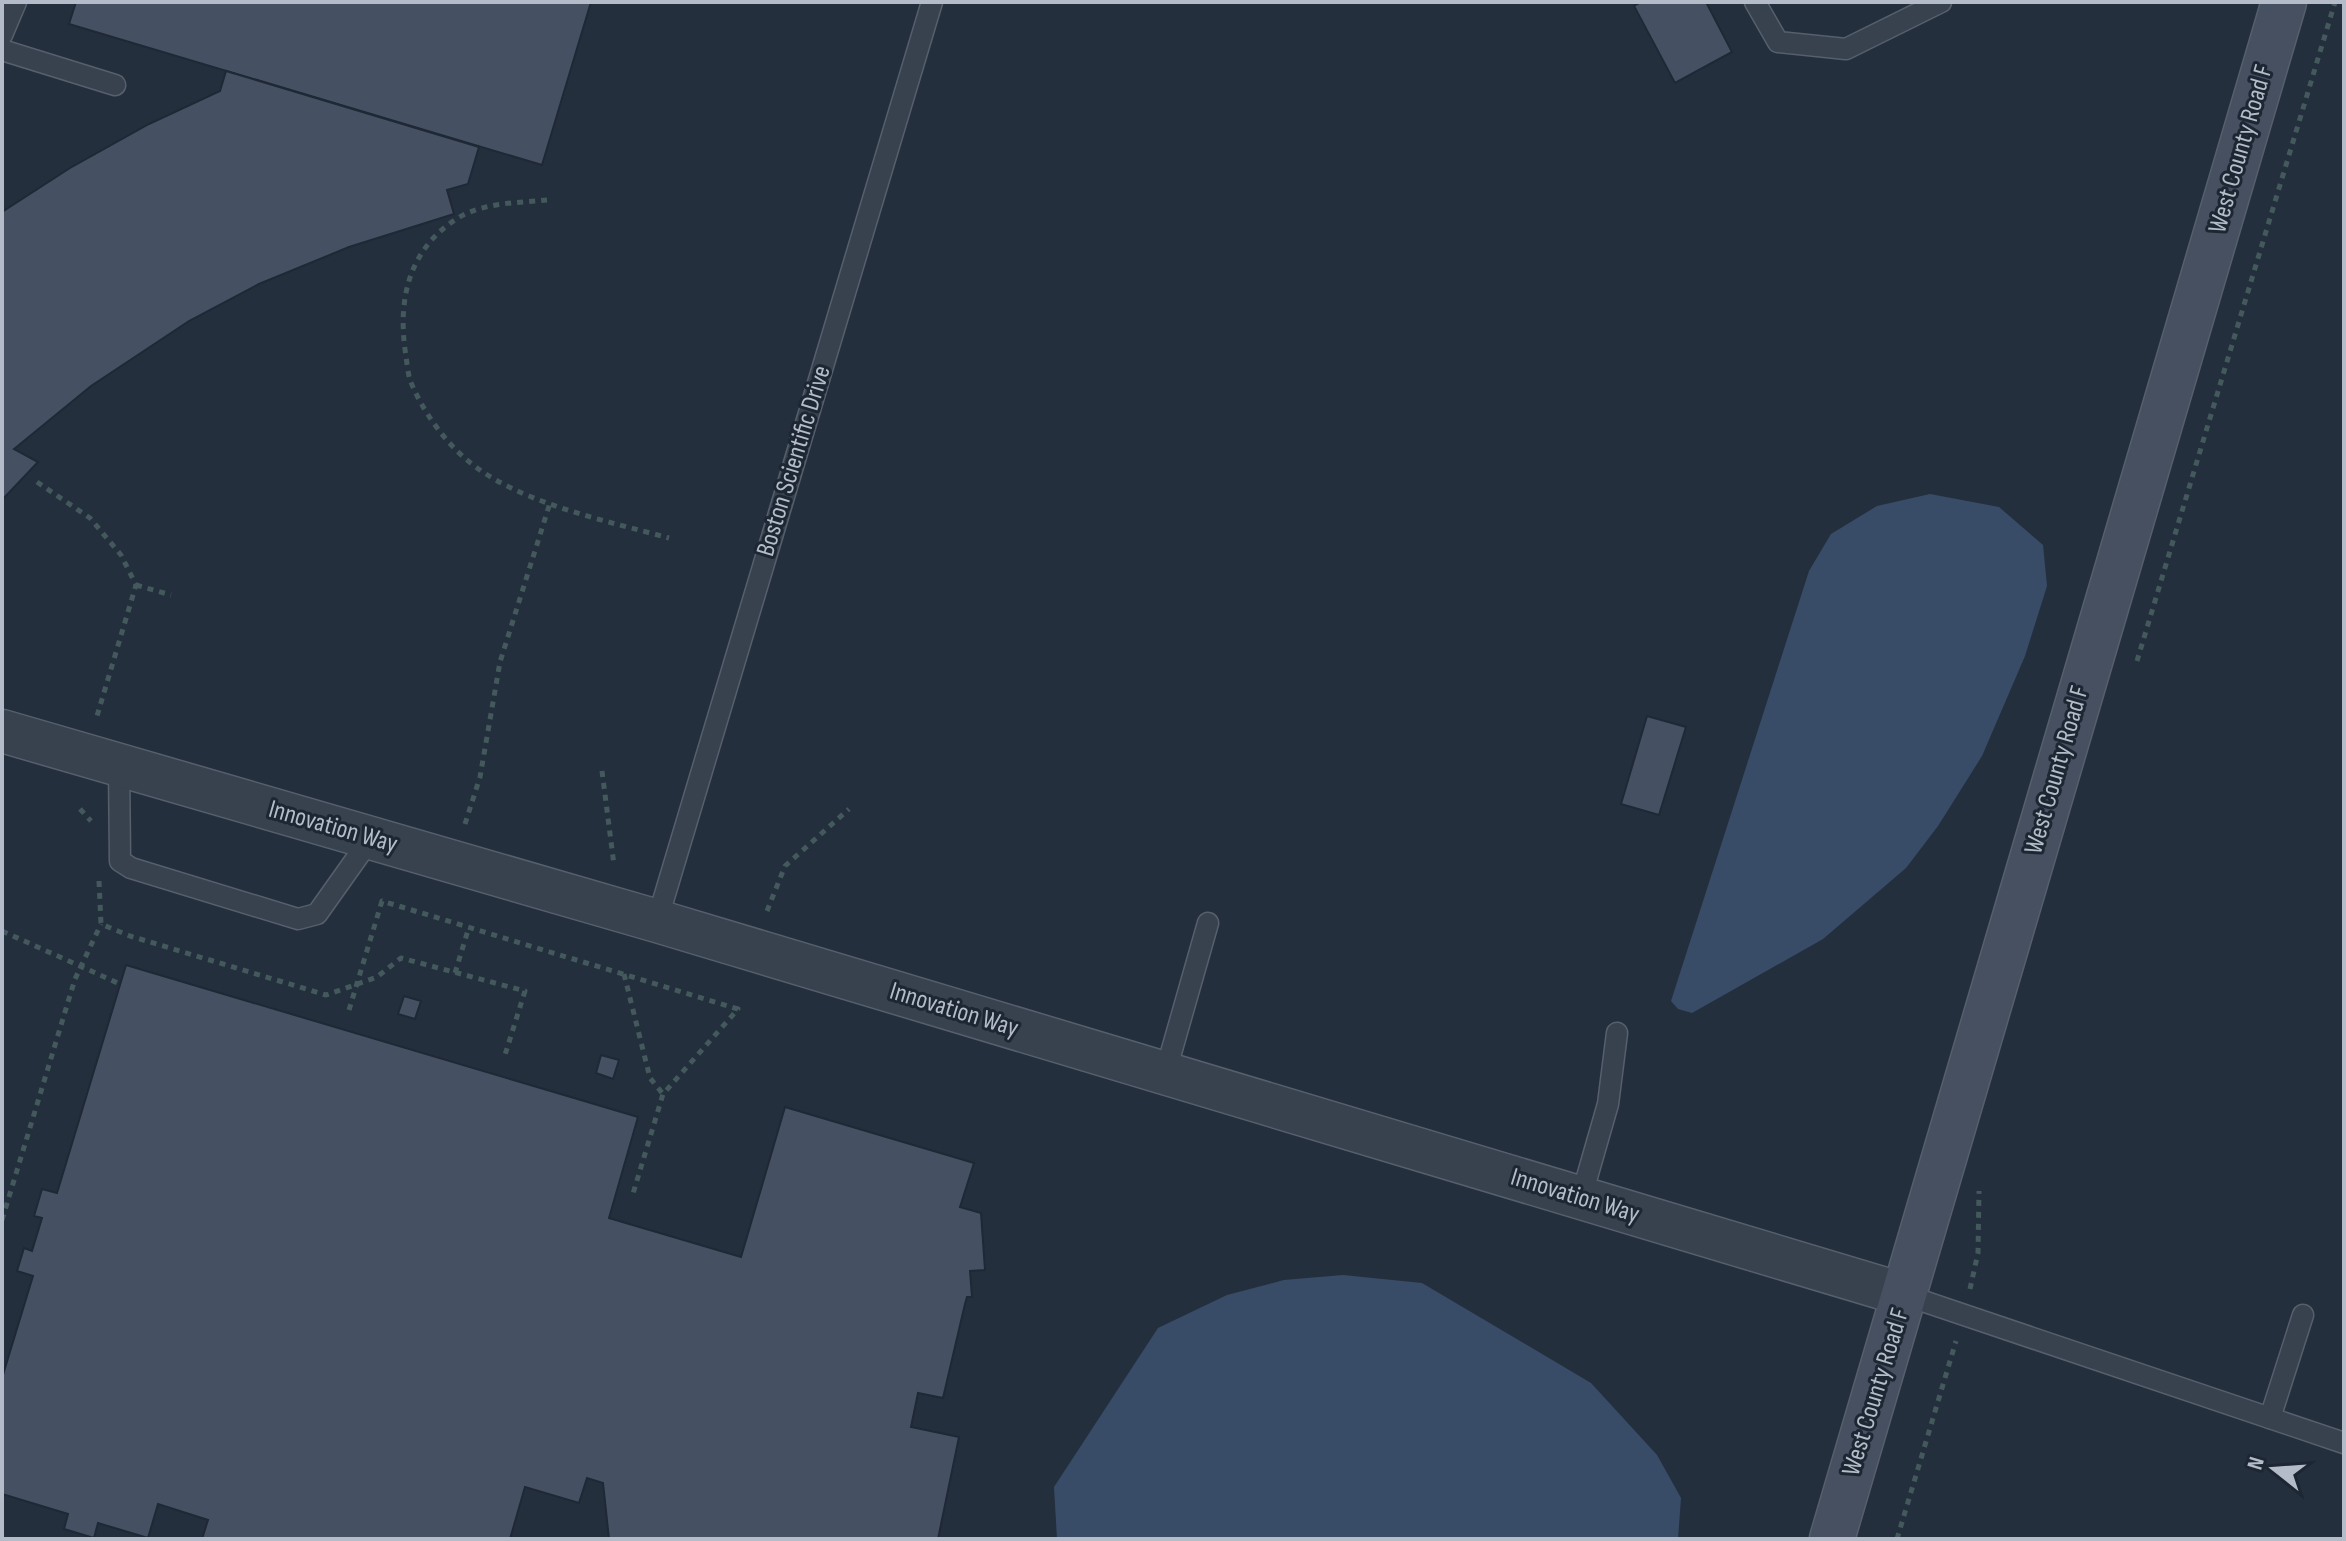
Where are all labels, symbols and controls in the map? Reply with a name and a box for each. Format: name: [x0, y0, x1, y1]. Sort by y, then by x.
street label: West County Road F: [2202, 61, 2280, 237]
street label: Boston Scientific Drive: [750, 362, 838, 560]
street label: West County Road F: [2018, 682, 2096, 858]
street label: Innovation Way: [265, 794, 401, 860]
street label: Innovation Way: [886, 976, 1022, 1044]
street label: Innovation Way: [1507, 1162, 1643, 1230]
street label: West County Road F: [1836, 1304, 1916, 1480]
north arrow: [2234, 1429, 2314, 1509]
text: N: [2242, 1454, 2271, 1473]

